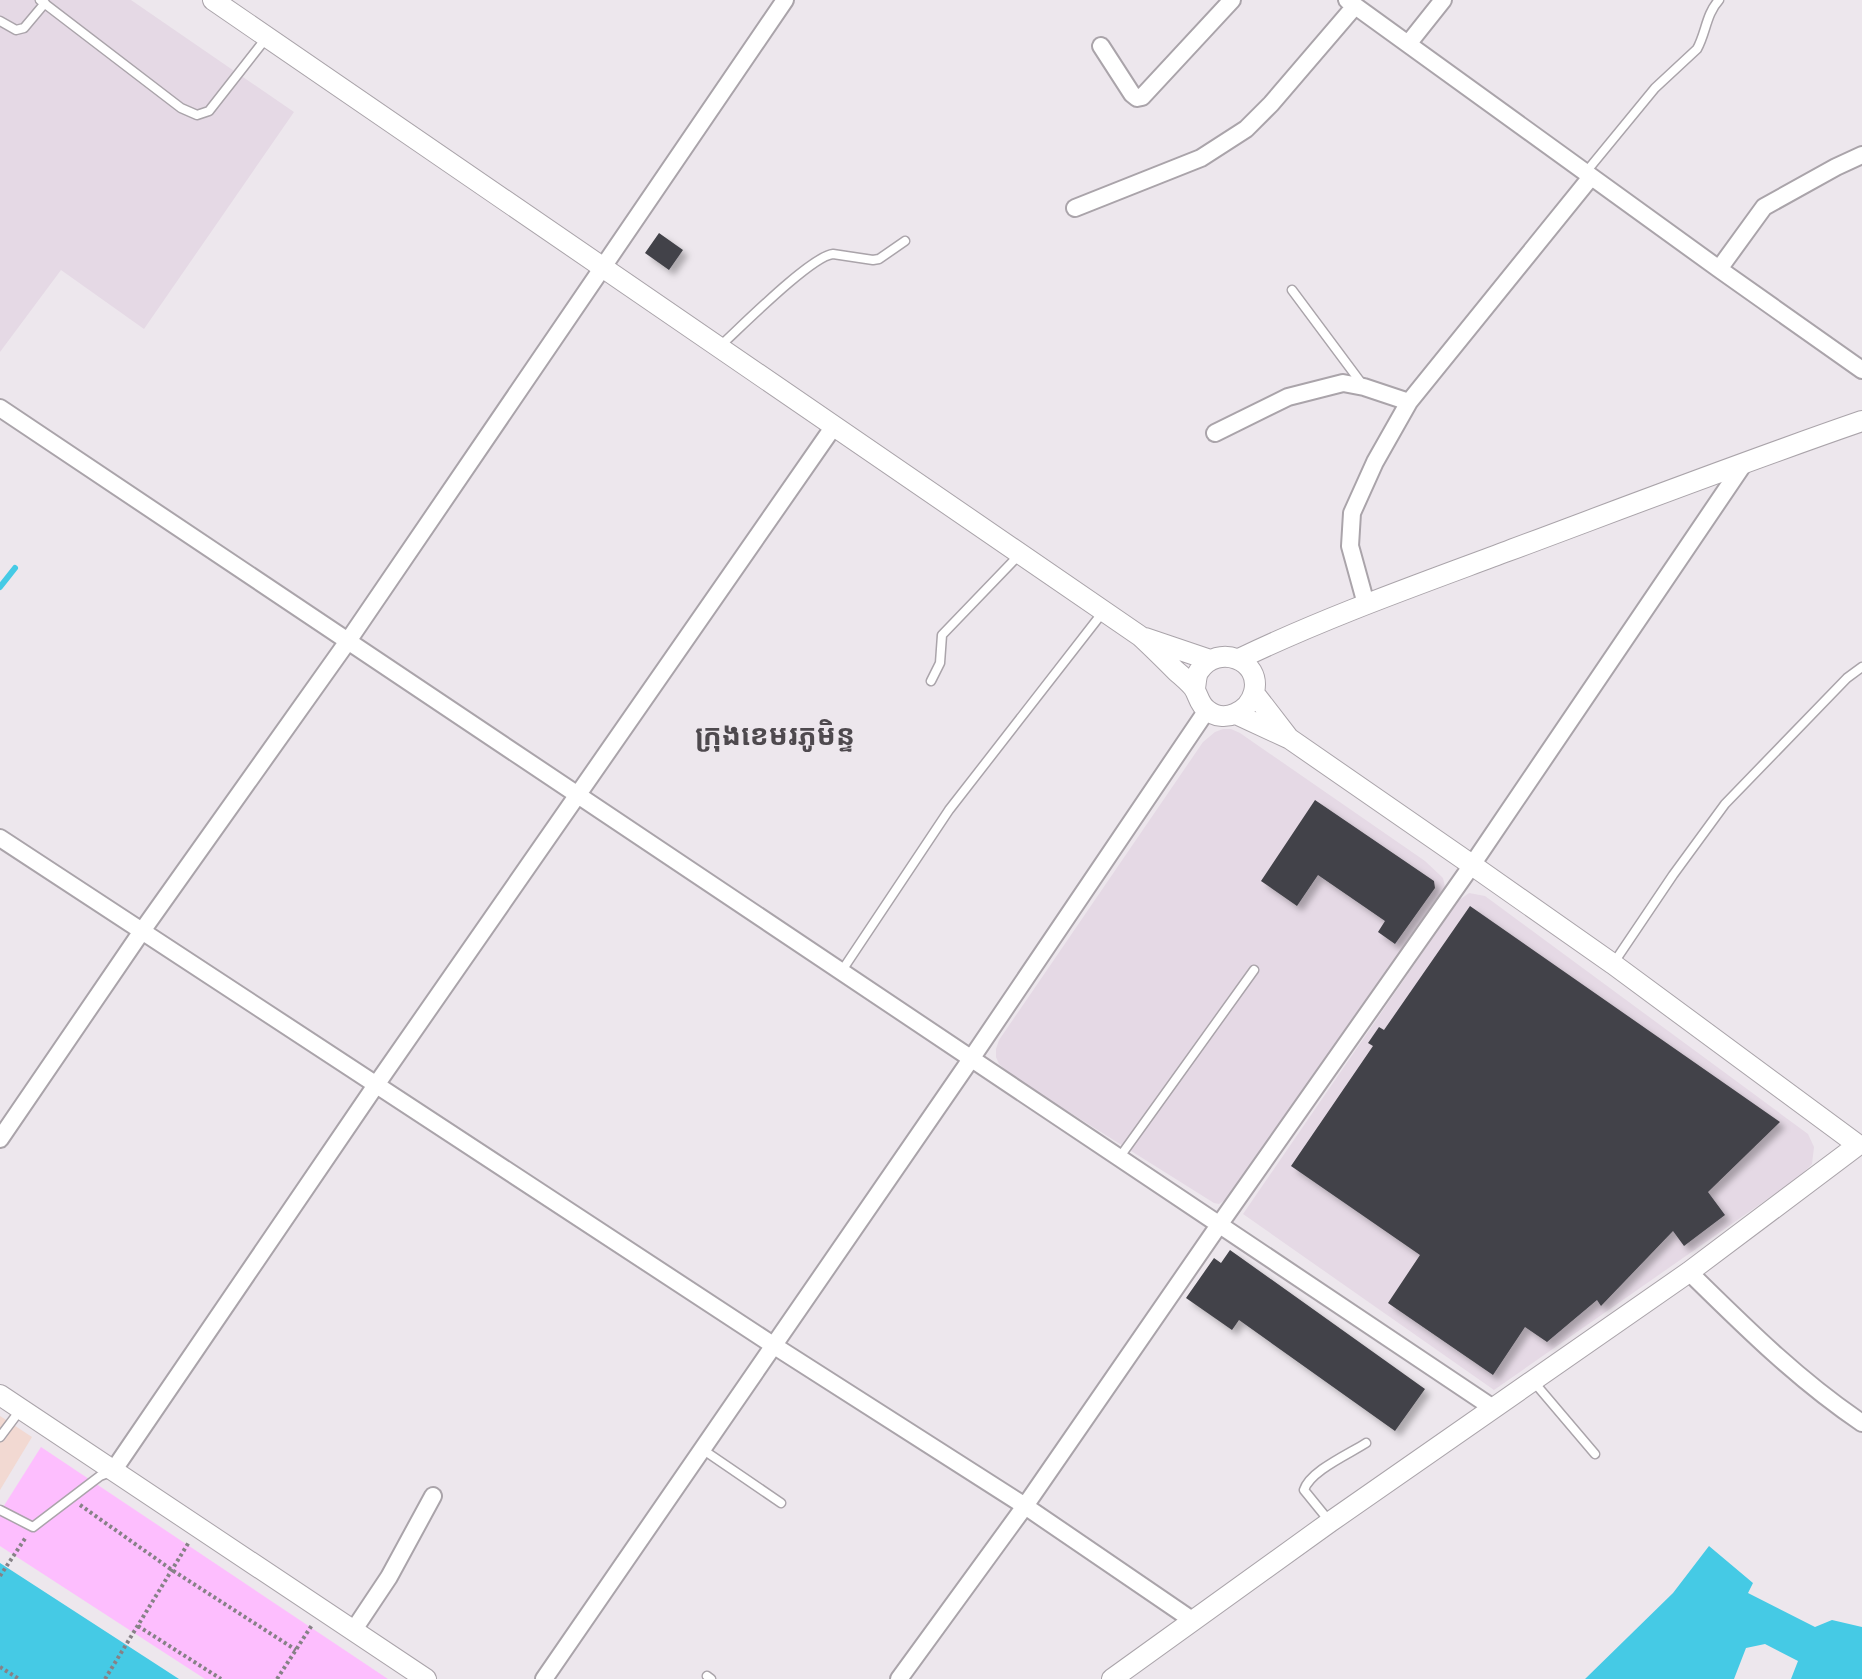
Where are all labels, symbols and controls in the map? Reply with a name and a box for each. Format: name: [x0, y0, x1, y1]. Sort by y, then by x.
district label: ក្រុងខេមរភូមិន្ទ: [695, 719, 855, 752]

